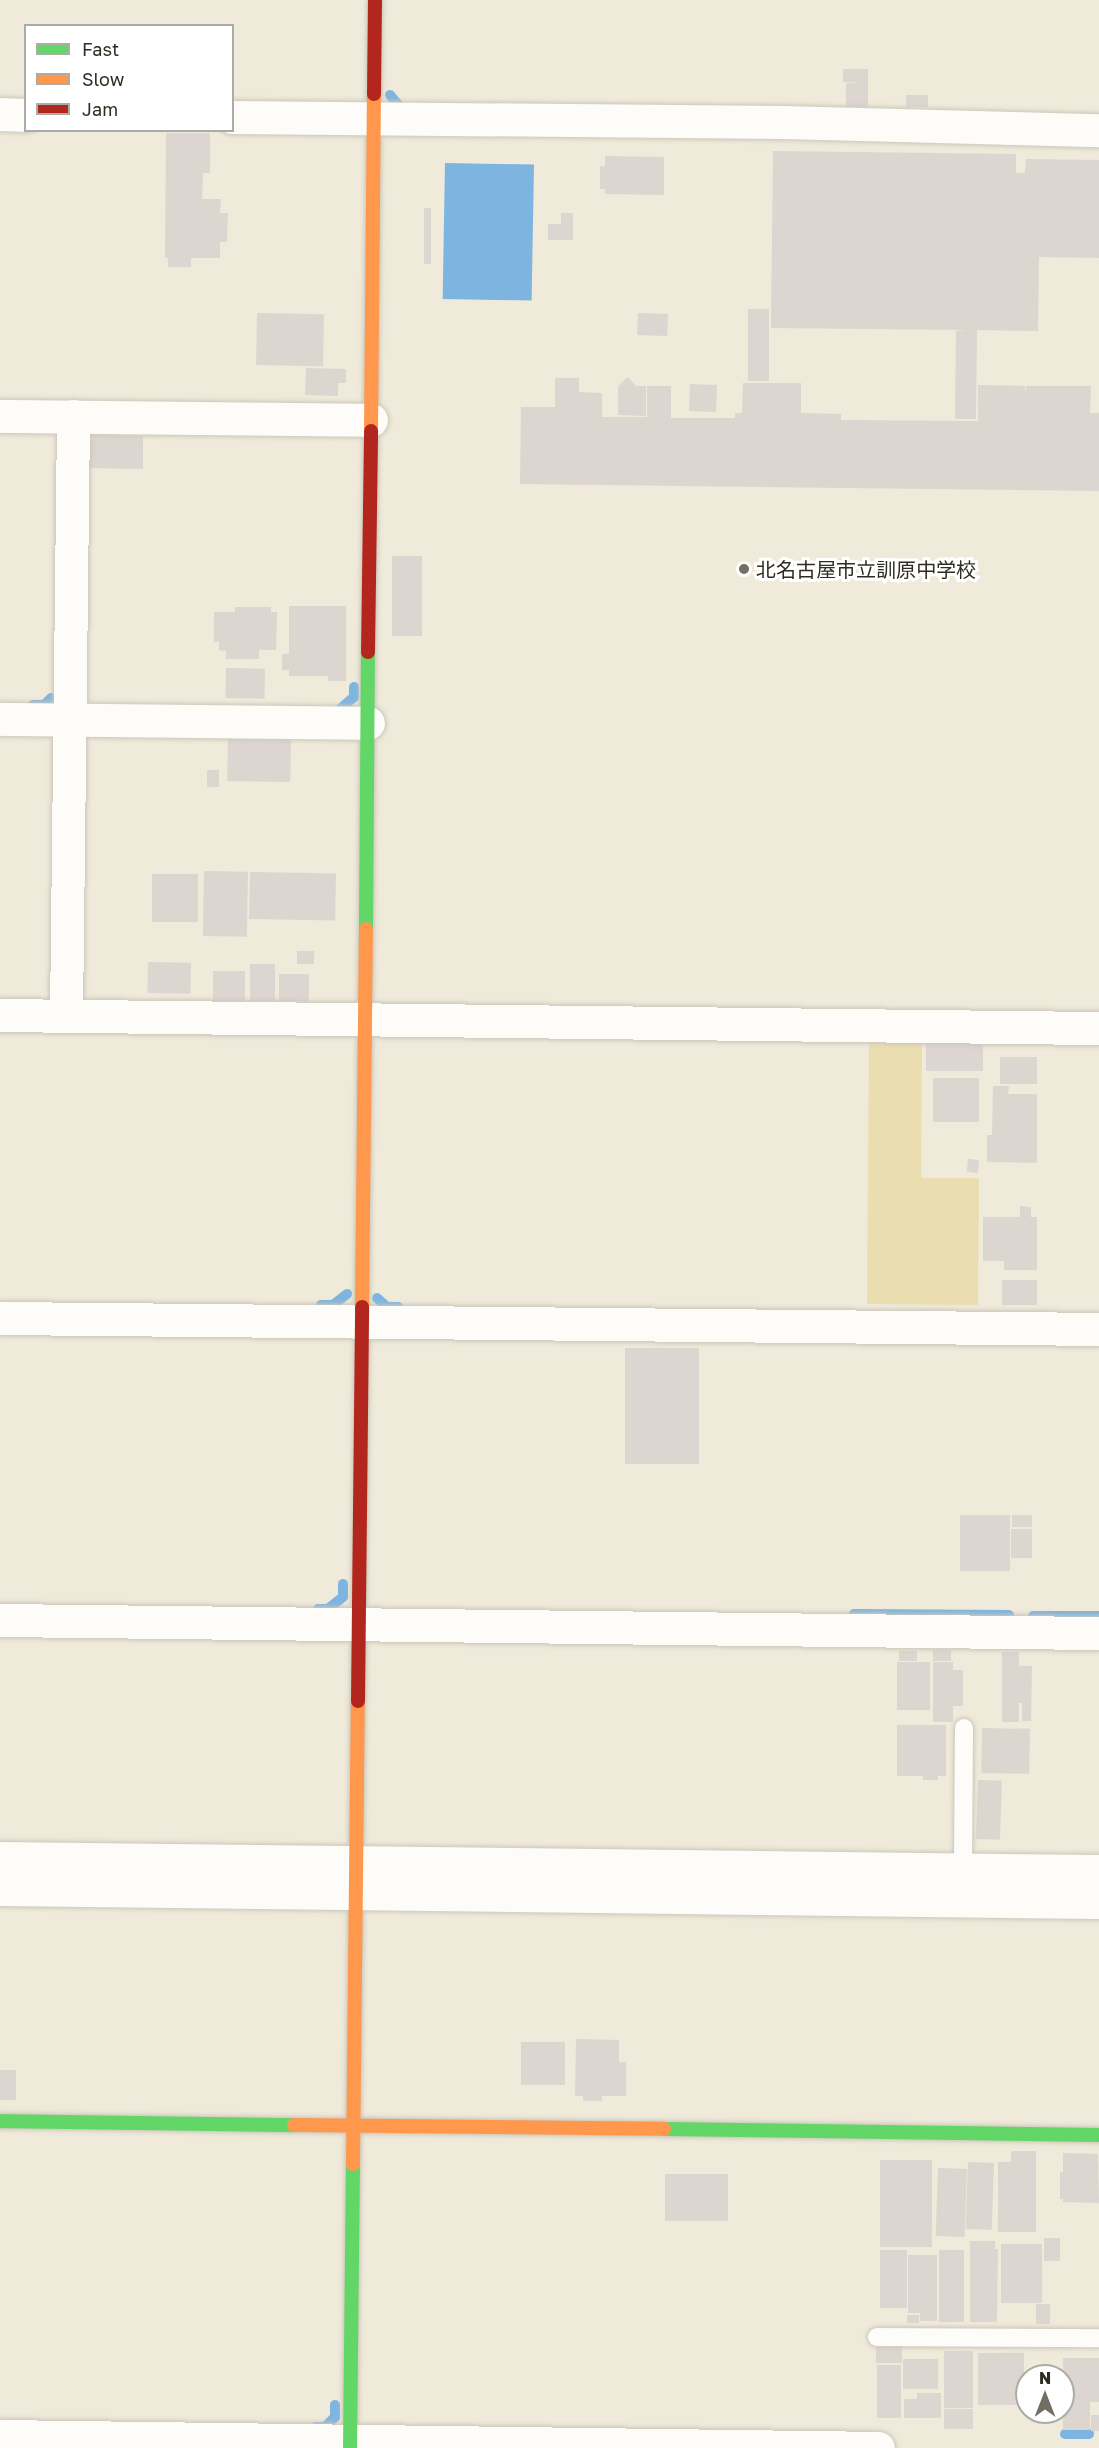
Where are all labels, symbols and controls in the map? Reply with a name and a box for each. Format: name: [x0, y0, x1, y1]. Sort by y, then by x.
legend: [24, 24, 234, 132]
text: Fast: [82, 38, 119, 60]
text: Slow: [82, 68, 124, 90]
text: Jam: [82, 98, 118, 120]
place label: 北名古屋市立訓原中学校: [756, 557, 976, 581]
marker: 北名古屋市立訓原中学校: [737, 562, 751, 576]
north arrow: [1015, 2364, 1075, 2424]
text: N: [1039, 2368, 1051, 2388]

